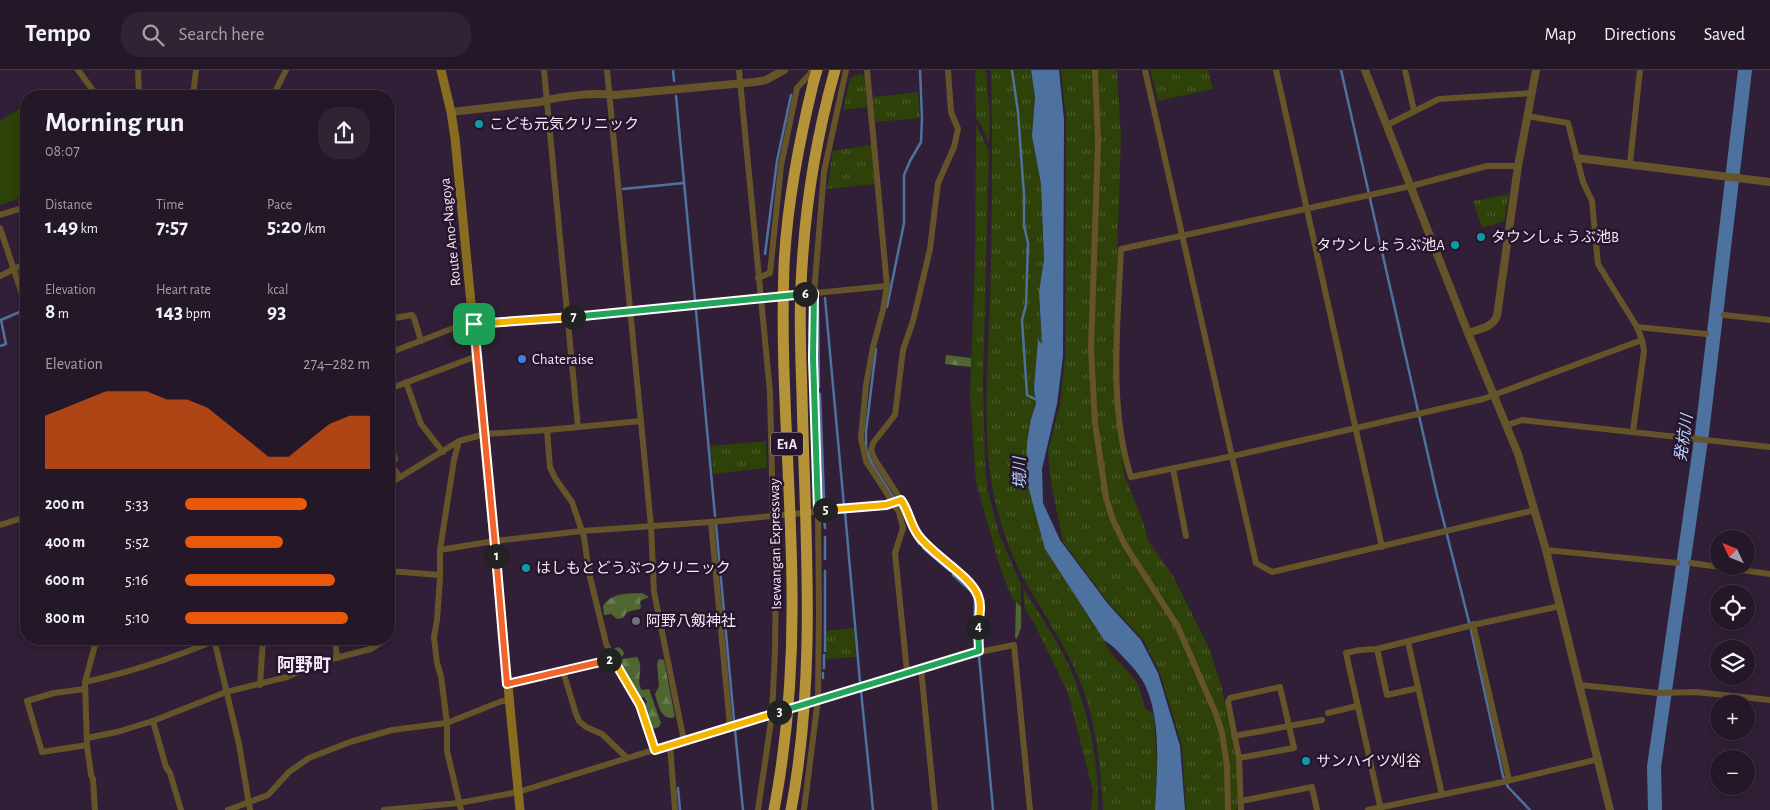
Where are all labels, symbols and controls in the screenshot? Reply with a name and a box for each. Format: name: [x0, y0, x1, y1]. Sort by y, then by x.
search box: [121, 12, 471, 57]
icon: search: [139, 21, 167, 49]
text: Tempo: [25, 22, 91, 46]
text: Search here: [179, 25, 264, 44]
text: Map: [1545, 26, 1576, 44]
text: Directions: [1604, 26, 1676, 44]
text: Saved: [1704, 26, 1745, 44]
button: share: [318, 107, 370, 159]
text: Morning run: [45, 109, 185, 137]
place label: こども元気クリニック: [489, 116, 639, 132]
marker: こども元気クリニック: [473, 118, 485, 130]
text: 08:07: [45, 143, 80, 159]
street label: Route Ano-Nagoya: [437, 177, 464, 287]
text: Distance: [45, 198, 92, 212]
text: Time: [156, 198, 184, 212]
text: Pace: [267, 198, 292, 212]
text: 1.49: [45, 216, 78, 237]
text: 7:57: [156, 216, 188, 237]
text: 5:20: [267, 216, 302, 237]
text: km: [78, 222, 98, 236]
text: /km: [302, 222, 326, 236]
place label: タウンしょうぶ池B: [1491, 229, 1619, 245]
marker: タウンしょうぶ池B: [1475, 231, 1487, 243]
place label: タウンしょうぶ池A: [1316, 237, 1445, 253]
marker: タウンしょうぶ池A: [1449, 239, 1461, 251]
pin: 6: [792, 282, 818, 306]
text: Elevation: [45, 283, 96, 297]
text: Heart rate: [156, 283, 211, 297]
text: kcal: [267, 283, 288, 297]
text: 6: [802, 287, 809, 301]
text: 8: [45, 301, 55, 322]
text: 143: [156, 301, 183, 322]
text: 93: [267, 301, 286, 322]
pin: [453, 303, 495, 345]
pin: 7: [560, 304, 586, 330]
text: m: [55, 307, 69, 321]
text: bpm: [183, 307, 211, 321]
icon: arrive: [460, 310, 488, 338]
text: 7: [570, 310, 577, 324]
place label: Chateraise: [532, 352, 594, 367]
marker: Chateraise: [516, 353, 528, 365]
text: Elevation: [45, 356, 103, 372]
text: 274–282 m: [303, 356, 370, 372]
water label: 発杭川: [1672, 411, 1696, 463]
road number: E1A: [771, 432, 803, 456]
water label: 境川: [1011, 455, 1028, 489]
street label: Isewangan Expressway: [767, 477, 784, 610]
text: 200 m: [45, 496, 85, 512]
text: 5:33: [125, 496, 149, 512]
pin: 5: [812, 498, 838, 522]
text: 5: [822, 503, 829, 517]
north arrow: [1710, 530, 1755, 575]
map controls: [1710, 530, 1755, 795]
text: 400 m: [45, 534, 85, 550]
text: 5:52: [125, 534, 149, 550]
pin: 1: [484, 544, 508, 568]
text: 1: [494, 549, 499, 563]
place label: はしもとどうぶつクリニック: [536, 560, 731, 576]
marker: はしもとどうぶつクリニック: [520, 562, 532, 574]
text: 600 m: [45, 572, 85, 588]
text: 5:16: [125, 572, 148, 588]
button: locate: [1710, 585, 1755, 630]
text: 800 m: [45, 610, 85, 626]
text: 5:10: [125, 610, 149, 626]
place label: 阿野八剱神社: [646, 613, 736, 629]
pin: 4: [966, 614, 990, 640]
marker: 阿野八剱神社: [630, 615, 642, 627]
text: 4: [975, 620, 982, 634]
button: layers: [1710, 640, 1755, 685]
pin: 2: [596, 648, 622, 672]
text: 2: [606, 653, 613, 667]
district label: 阿野町: [277, 655, 331, 675]
button: +: [1710, 695, 1755, 740]
pin: 3: [766, 700, 792, 724]
text: 3: [776, 705, 783, 719]
button: −: [1710, 750, 1755, 795]
place label: サンハイツ刈谷: [1316, 753, 1421, 769]
marker: サンハイツ刈谷: [1300, 755, 1312, 767]

